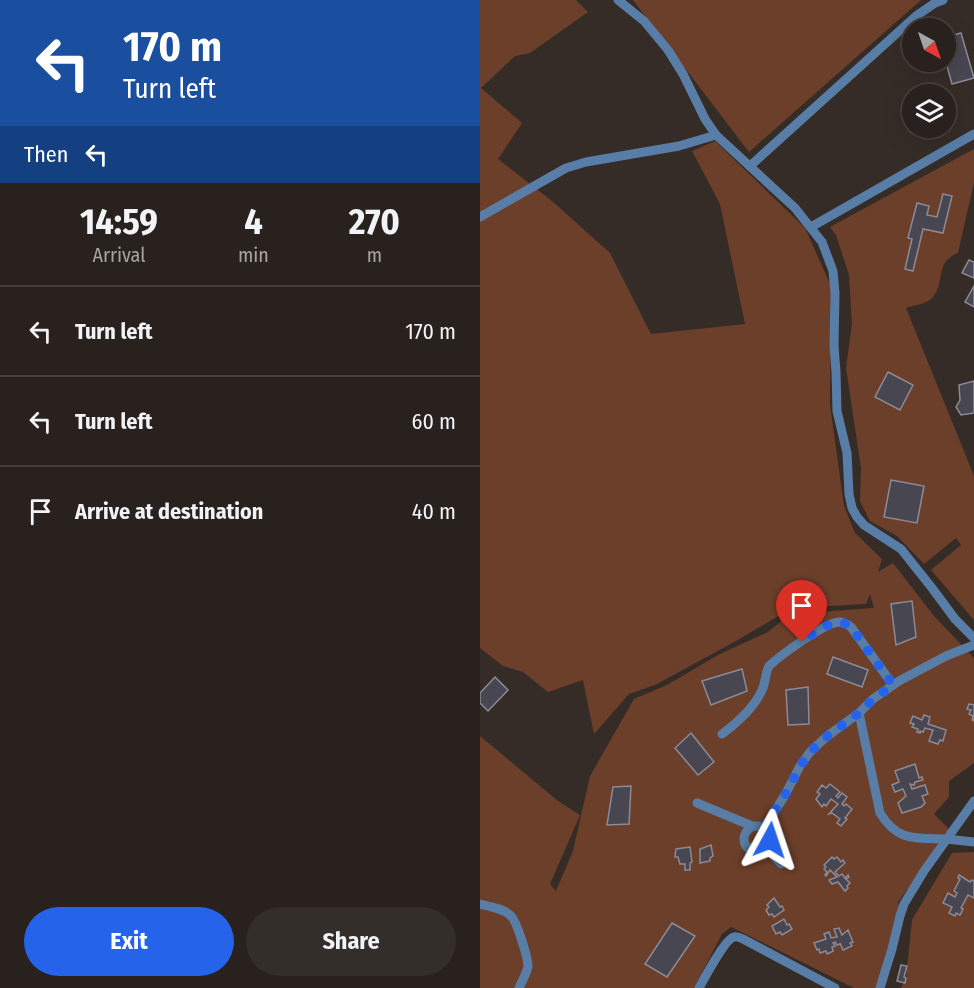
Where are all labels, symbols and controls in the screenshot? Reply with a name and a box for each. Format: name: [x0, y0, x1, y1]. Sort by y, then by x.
north arrow: [902, 18, 956, 72]
map controls: [902, 18, 956, 138]
text: 170 m: [123, 22, 222, 72]
icon: left: [24, 24, 102, 102]
text: Turn left: [123, 73, 216, 105]
button: layers: [902, 84, 956, 138]
icon: left: [80, 138, 113, 171]
text: Then: [24, 141, 68, 168]
text: 14:59: [80, 200, 158, 244]
text: 4: [244, 200, 263, 244]
text: 270: [349, 200, 400, 244]
text: Arrival: [92, 243, 145, 267]
text: min: [238, 243, 269, 267]
text: m: [367, 243, 382, 267]
icon: left: [24, 315, 57, 348]
text: Turn left: [75, 318, 153, 345]
text: 170 m: [405, 318, 456, 345]
icon: left: [24, 405, 57, 438]
text: Turn left: [75, 408, 153, 435]
text: 60 m: [412, 408, 456, 435]
icon: arrive: [24, 495, 57, 528]
text: Arrive at destination: [75, 498, 263, 525]
text: 40 m: [412, 498, 456, 525]
pin: [776, 580, 827, 642]
icon: arrive: [785, 589, 818, 622]
position arrow: [738, 808, 802, 872]
button: Exit: [24, 907, 234, 976]
button: Share: [246, 907, 456, 976]

